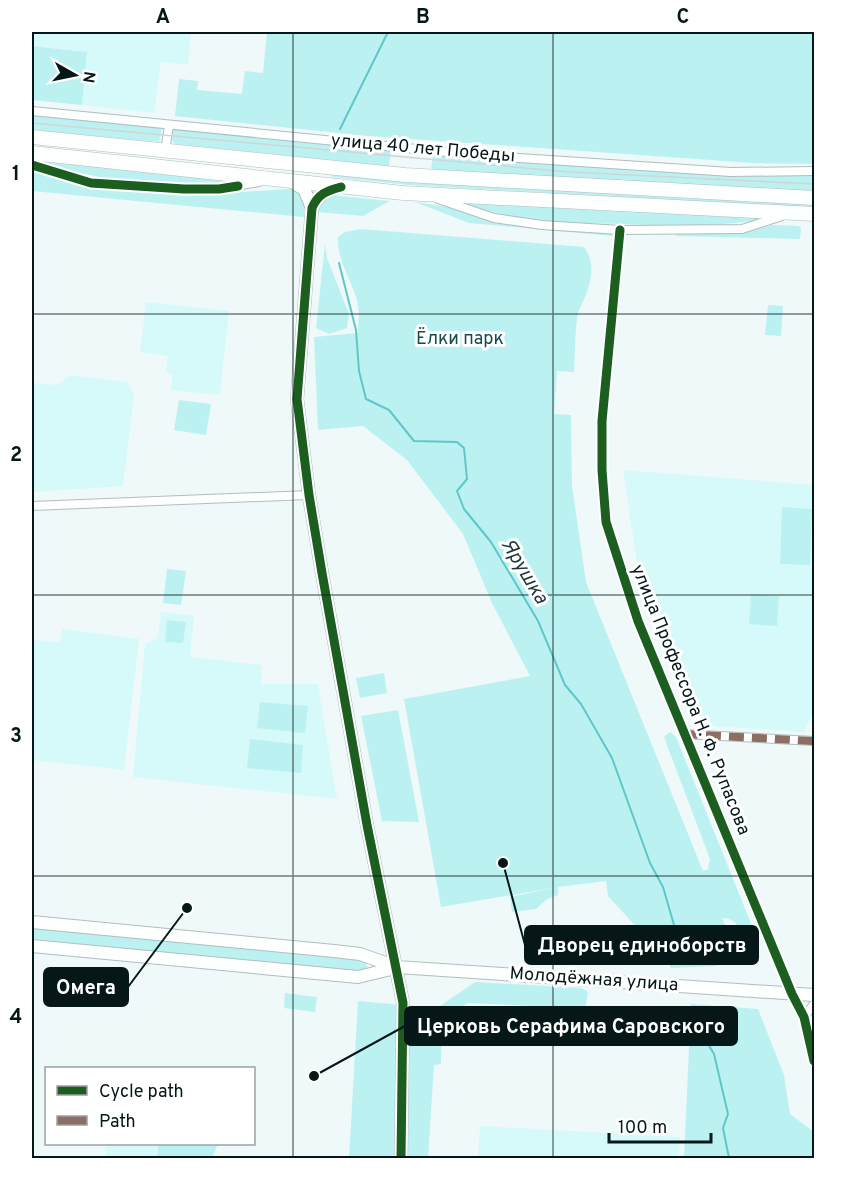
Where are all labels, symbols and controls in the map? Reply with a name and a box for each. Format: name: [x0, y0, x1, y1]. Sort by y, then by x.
text: A: [156, 5, 170, 31]
text: B: [416, 5, 430, 31]
text: C: [677, 5, 689, 31]
north arrow: [45, 45, 105, 105]
text: N: [77, 70, 99, 84]
street label: улица 40 лет Победы: [330, 129, 516, 169]
text: 1: [12, 162, 20, 188]
park label: Ёлки парк: [416, 326, 504, 351]
text: 2: [10, 443, 22, 469]
water label: Ярушка: [494, 535, 554, 610]
street label: улица Профессора Н. Ф. Рупасова: [625, 561, 755, 839]
text: 3: [10, 724, 22, 750]
callout: Дворец единоборств: [525, 926, 758, 964]
text: Дворец единоборств: [537, 934, 747, 960]
street label: Молодёжная улица: [509, 963, 679, 997]
callout: Омега: [44, 968, 128, 1006]
text: Омега: [56, 976, 116, 1002]
text: 4: [10, 1005, 22, 1031]
callout: Церковь Серафима Саровского: [405, 1007, 737, 1045]
text: Церковь Серафима Саровского: [417, 1015, 725, 1041]
legend: [45, 1067, 255, 1145]
text: Cycle path: [99, 1081, 184, 1104]
scale bar: [609, 1106, 711, 1144]
text: Path: [99, 1111, 136, 1134]
text: 100 m: [618, 1117, 667, 1140]

